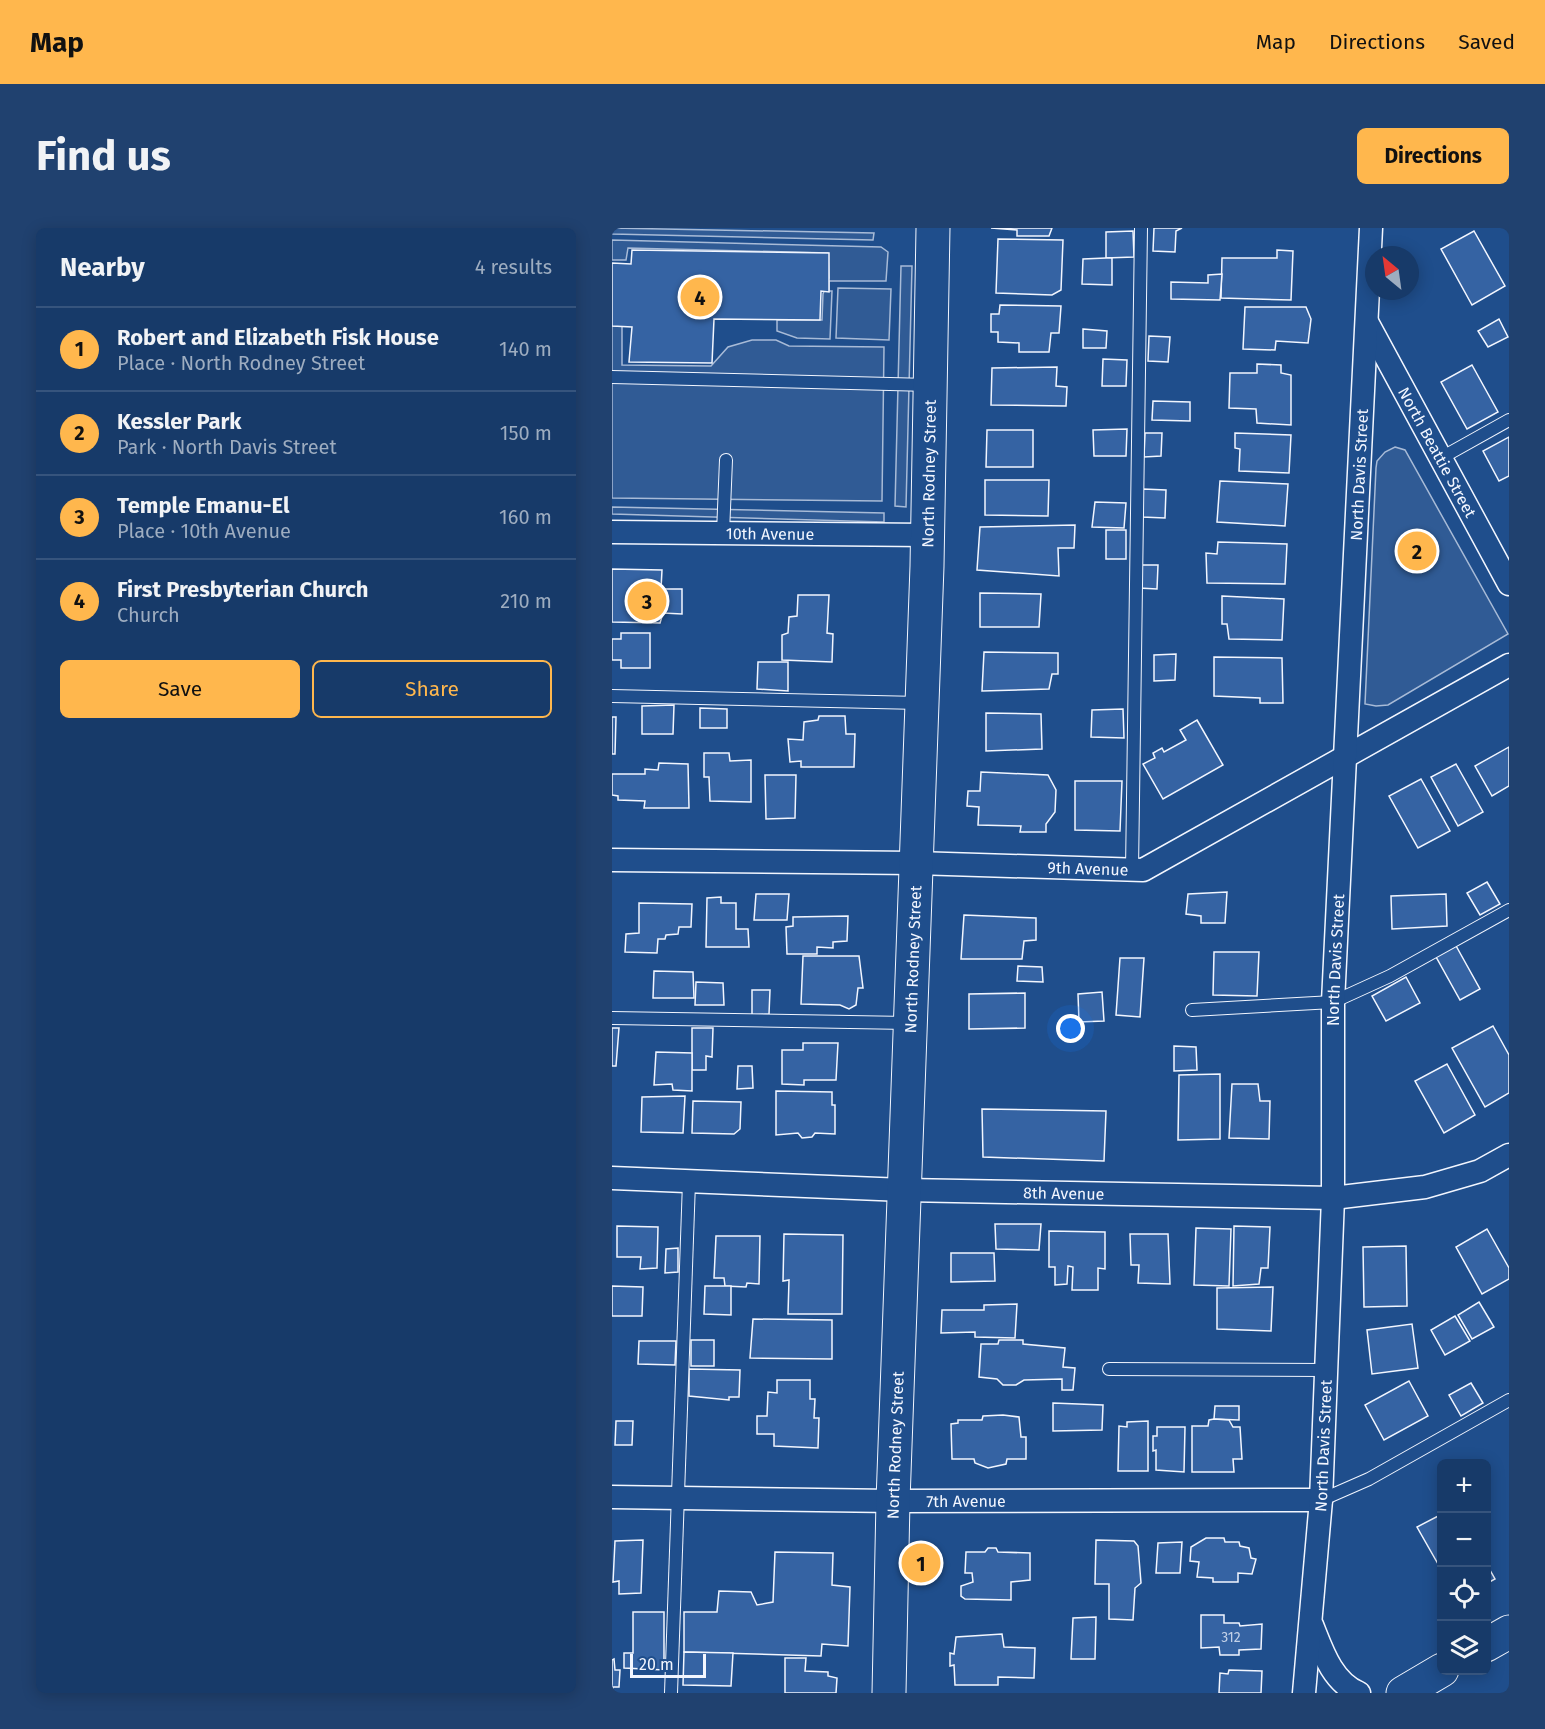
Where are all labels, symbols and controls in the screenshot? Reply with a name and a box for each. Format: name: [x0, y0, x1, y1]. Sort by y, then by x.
text: Map: [30, 26, 84, 59]
text: Map: [1256, 29, 1296, 55]
text: Directions: [1329, 29, 1425, 55]
text: Saved: [1458, 29, 1515, 55]
button: Directions: [1357, 128, 1509, 184]
text: Find us: [36, 131, 171, 181]
north arrow: [1365, 246, 1419, 300]
text: Nearby: [60, 252, 145, 283]
text: 4 results: [475, 255, 552, 279]
pin: 4: [680, 274, 719, 320]
text: Robert and Elizabeth Fisk House: [117, 324, 439, 351]
text: 1: [75, 337, 84, 361]
text: 140 m: [499, 337, 552, 361]
text: Place · North Rodney Street: [117, 351, 365, 375]
street label: North Beattie Street: [1394, 384, 1480, 521]
street label: North Rodney Street: [918, 399, 940, 548]
text: Kessler Park: [117, 408, 241, 435]
street label: North Davis Street: [1347, 408, 1372, 541]
text: 2: [74, 421, 85, 445]
text: 150 m: [500, 421, 552, 445]
text: Park · North Davis Street: [117, 435, 337, 459]
text: Temple Emanu-El: [117, 492, 289, 519]
text: 3: [74, 505, 85, 529]
text: 160 m: [499, 505, 552, 529]
text: Place · 10th Avenue: [117, 519, 291, 543]
street label: 10th Avenue: [726, 524, 814, 544]
pin: 2: [1398, 528, 1436, 574]
text: First Presbyterian Church: [117, 576, 369, 603]
pin: 3: [627, 578, 666, 623]
text: 4: [74, 589, 85, 613]
text: 210 m: [500, 589, 552, 613]
text: Church: [117, 603, 180, 627]
button: Save: [60, 660, 300, 718]
button: Share: [312, 660, 552, 718]
street label: 9th Avenue: [1047, 858, 1129, 880]
street label: North Rodney Street: [901, 885, 925, 1034]
street label: North Davis Street: [1324, 893, 1348, 1026]
your location: [1056, 1014, 1085, 1043]
street label: 8th Avenue: [1023, 1183, 1105, 1204]
street label: North Rodney Street: [884, 1371, 908, 1519]
street label: North Davis Street: [1311, 1379, 1336, 1513]
map controls: [1437, 1459, 1491, 1675]
button: +: [1437, 1459, 1491, 1513]
street label: 7th Avenue: [926, 1492, 1006, 1511]
button: −: [1437, 1513, 1491, 1567]
pin: 1: [902, 1540, 940, 1586]
button: locate: [1437, 1567, 1491, 1621]
button: layers: [1437, 1621, 1491, 1675]
house number: 312: [1221, 1629, 1241, 1646]
scale bar: [630, 1651, 706, 1678]
text: 20 m: [639, 1655, 674, 1674]

